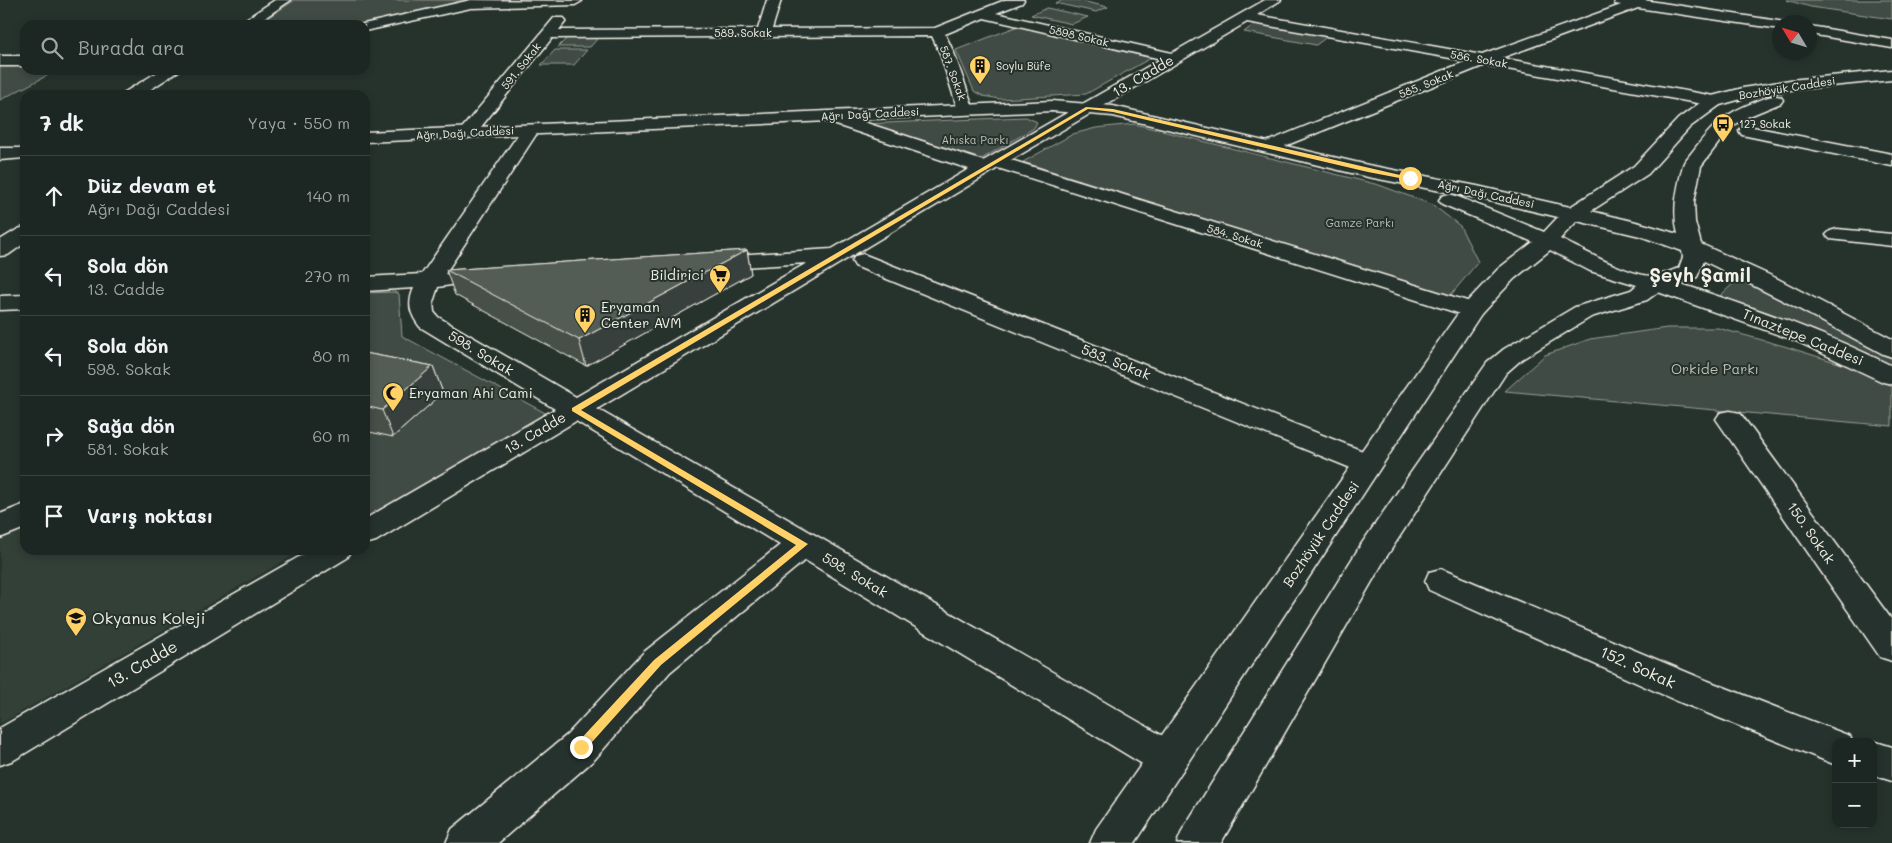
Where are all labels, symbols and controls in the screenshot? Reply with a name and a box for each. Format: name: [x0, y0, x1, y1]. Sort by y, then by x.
north arrow: [1772, 15, 1817, 60]
search box: [20, 20, 370, 75]
street label: 5898 Sokak: [1048, 21, 1111, 50]
street label: 589. Sokak: [714, 25, 772, 40]
icon: search: [38, 34, 66, 62]
text: Burada ara: [78, 35, 185, 60]
street label: 591. Sokak: [497, 39, 544, 92]
street label: 587. Sokak: [937, 43, 970, 102]
street label: 586. Sokak: [1449, 46, 1509, 71]
street label: 13. Cadde: [1108, 50, 1177, 101]
building icon: Soylu Büfe: [968, 54, 992, 85]
place label: Soylu Büfe: [996, 58, 1051, 73]
street label: 585. Sokak: [1396, 66, 1455, 101]
street label: Bozhöyük Caddesi: [1738, 72, 1836, 103]
street label: Ağrı Dağı Caddesi: [820, 103, 920, 124]
text: 7 dk: [40, 109, 84, 136]
text: Yaya · 550 m: [248, 112, 350, 133]
bus stop icon: 127 Sokak: [1711, 112, 1735, 143]
place label: 127 Sokak: [1739, 116, 1791, 131]
street label: Ağrı Dağı Caddesi: [415, 122, 515, 143]
park label: Ahıska Parkı: [941, 132, 1009, 147]
route start: [1399, 167, 1422, 190]
text: Düz devam et: [87, 173, 216, 198]
street label: Ağrı Dağı Caddesi: [1436, 176, 1536, 211]
icon: ahead: [40, 182, 68, 210]
text: 140 m: [306, 185, 350, 206]
text: Ağrı Dağı Caddesi: [87, 198, 230, 219]
park label: Gamze Parkı: [1326, 215, 1394, 230]
street label: 584. Sokak: [1205, 220, 1265, 251]
text: Sola dön: [87, 253, 169, 278]
icon: left: [40, 262, 68, 290]
district label: Şeyh Şamil: [1649, 262, 1751, 287]
supermarket icon: Bildirici: [708, 263, 732, 294]
text: 270 m: [304, 265, 350, 286]
place label: Bildirici: [651, 265, 704, 284]
text: 13. Cadde: [87, 278, 165, 299]
place label: Eryaman Center AVM: [601, 297, 682, 332]
building icon: Eryaman Center AVM: [573, 303, 597, 334]
street label: Tınaztepe Caddesi: [1740, 304, 1867, 370]
street label: 598. Sokak: [445, 326, 518, 380]
text: Sola dön: [87, 333, 169, 358]
street label: 583. Sokak: [1079, 339, 1154, 384]
icon: left: [40, 342, 68, 370]
text: 80 m: [313, 345, 350, 366]
text: 598. Sokak: [87, 358, 171, 379]
park label: Orkide Parkı: [1671, 359, 1759, 378]
mosque icon: Eryaman Ahi Cami: [381, 381, 405, 412]
place label: Eryaman Ahi Cami: [409, 383, 533, 402]
street label: 13. Cadde: [500, 407, 569, 458]
text: Sağa dön: [87, 413, 175, 438]
icon: right: [40, 422, 68, 450]
text: 60 m: [313, 425, 350, 446]
text: 581. Sokak: [87, 438, 168, 459]
street label: Bozhöyük Caddesi: [1278, 477, 1363, 590]
street label: 150. Sokak: [1783, 498, 1840, 567]
icon: arrive: [40, 502, 68, 530]
text: Varış noktası: [87, 503, 213, 528]
street label: 598. Sokak: [819, 548, 892, 602]
school or university icon: Okyanus Koleji: [64, 606, 88, 637]
place label: Okyanus Koleji: [92, 607, 205, 628]
street label: 13. Cadde: [103, 635, 181, 692]
street label: 152. Sokak: [1597, 641, 1679, 693]
route end: [570, 736, 593, 759]
map controls: [1832, 738, 1877, 828]
button: +: [1832, 738, 1877, 783]
button: −: [1832, 783, 1877, 828]

